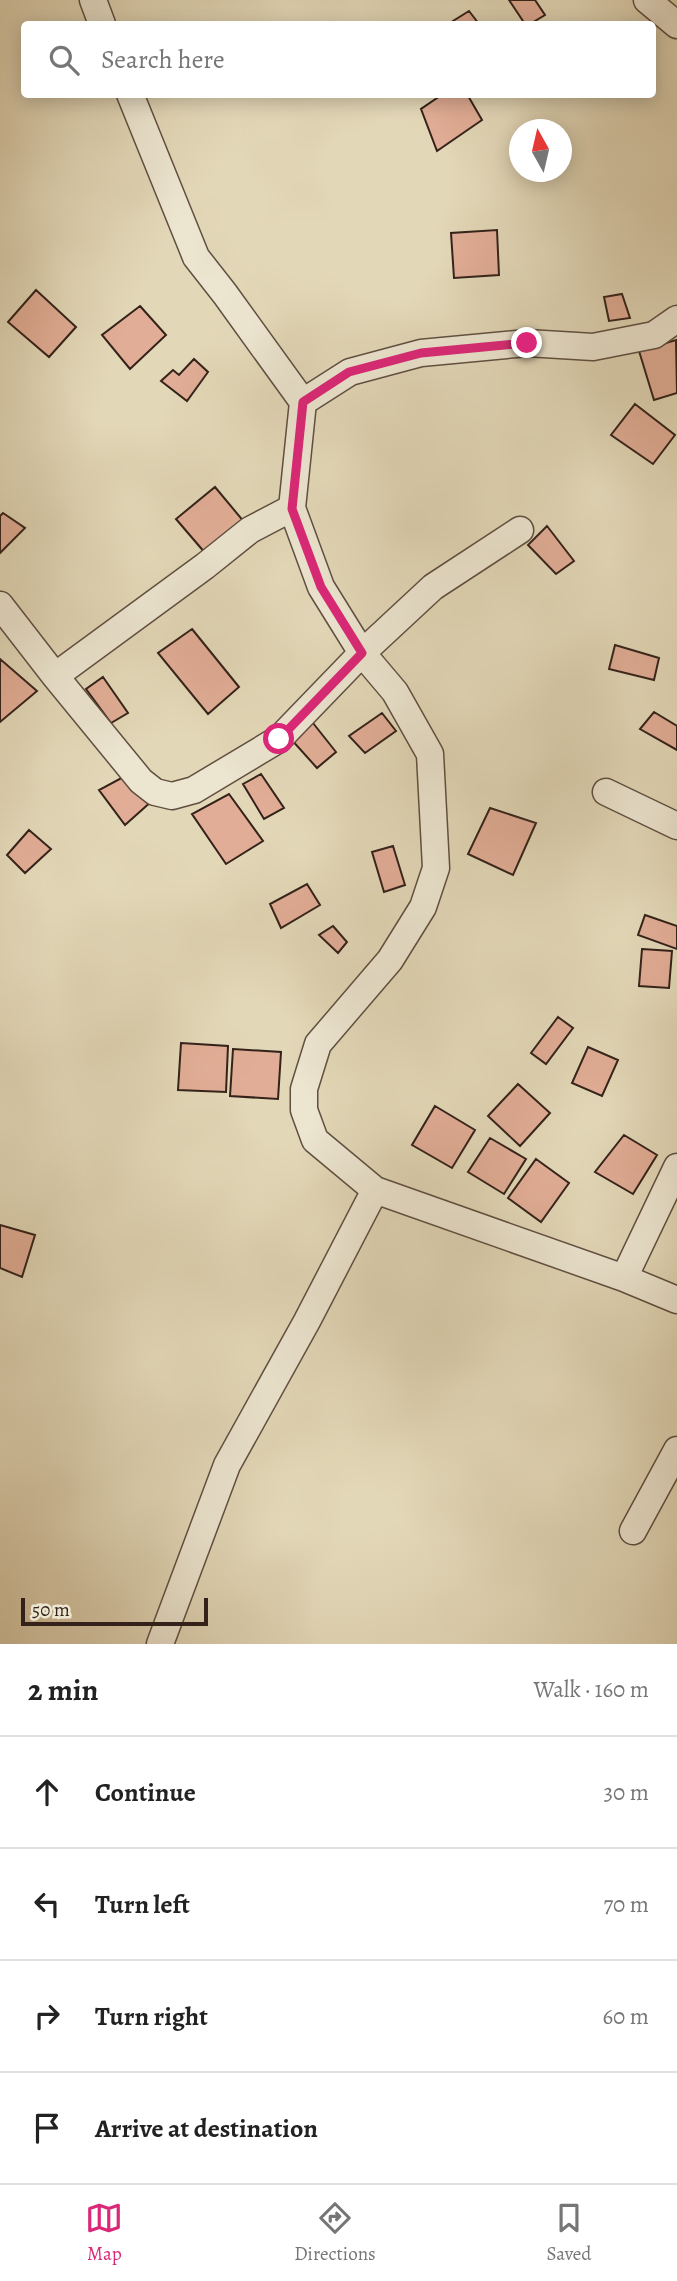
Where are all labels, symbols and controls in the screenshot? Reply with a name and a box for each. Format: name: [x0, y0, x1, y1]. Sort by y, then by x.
search box: [21, 21, 656, 98]
icon: search: [45, 41, 83, 79]
text: Search here: [101, 42, 225, 77]
north arrow: [509, 119, 572, 182]
route end: [511, 327, 542, 358]
route start: [263, 723, 294, 754]
scale bar: [21, 1595, 208, 1627]
text: 50 m: [32, 1597, 70, 1623]
text: 2 min: [28, 1670, 98, 1710]
text: Walk · 160 m: [534, 1674, 649, 1705]
icon: ahead: [28, 1773, 66, 1811]
text: Continue: [95, 1775, 196, 1810]
text: 30 m: [603, 1777, 649, 1808]
icon: left: [28, 1885, 66, 1923]
text: Turn left: [95, 1887, 190, 1922]
text: 70 m: [603, 1889, 649, 1920]
icon: right: [28, 1997, 66, 2035]
text: Turn right: [95, 1999, 208, 2034]
text: 60 m: [602, 2001, 649, 2032]
icon: arrive: [28, 2109, 66, 2147]
text: Arrive at destination: [95, 2111, 318, 2146]
tab: Map: [85, 2199, 123, 2267]
tab: Directions: [294, 2199, 376, 2267]
tab: Saved: [547, 2199, 592, 2267]

